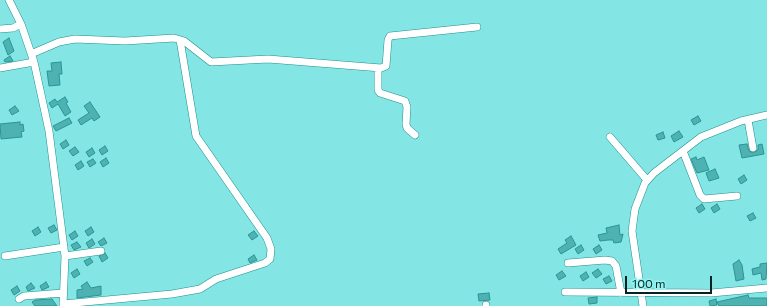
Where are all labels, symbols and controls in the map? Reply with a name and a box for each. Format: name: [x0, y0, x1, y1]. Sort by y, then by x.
scale bar: [627, 268, 714, 294]
text: 100 m: [632, 276, 666, 290]

